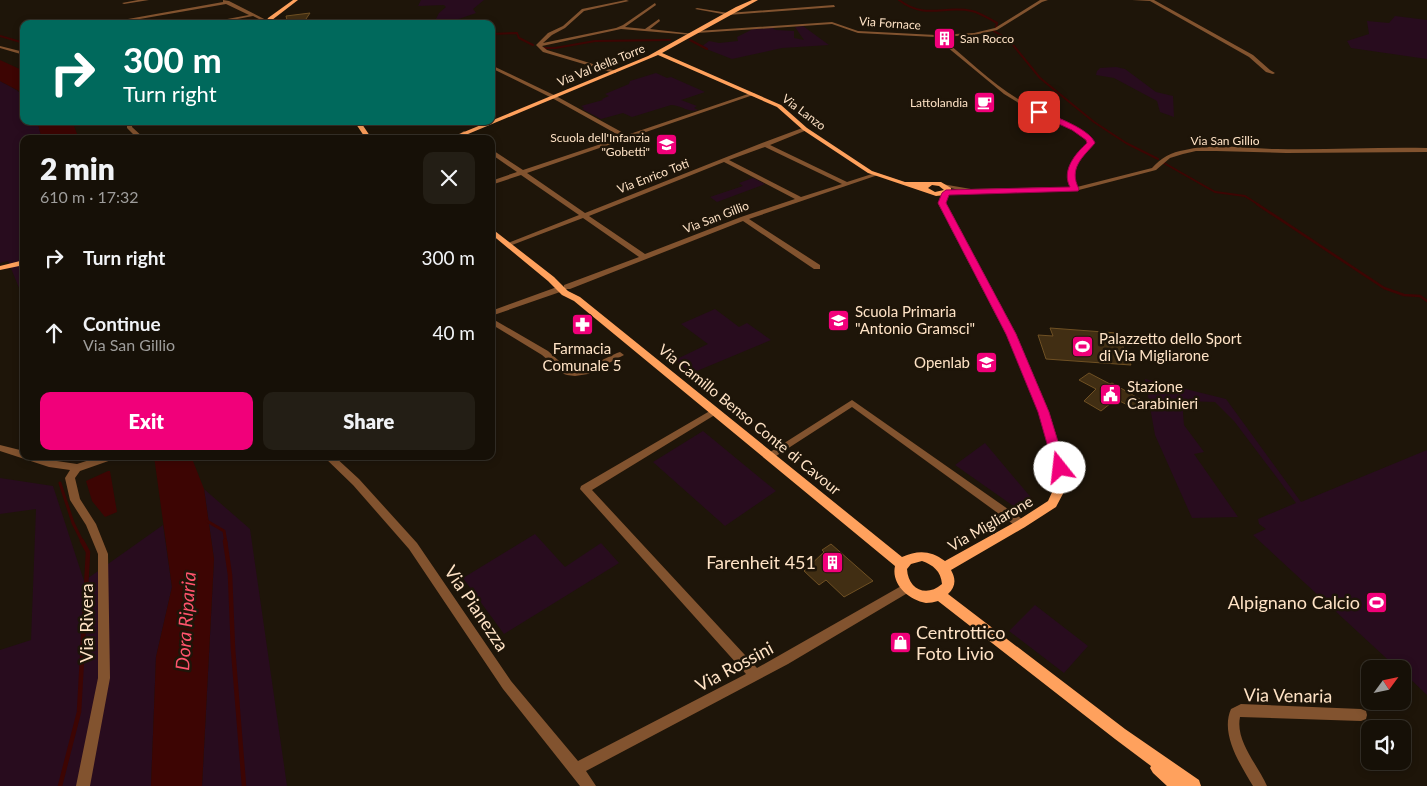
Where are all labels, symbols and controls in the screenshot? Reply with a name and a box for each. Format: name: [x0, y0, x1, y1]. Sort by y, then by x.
street label: Via Fornace: [858, 13, 922, 33]
building icon: San Rocco: [932, 26, 956, 50]
place label: San Rocco: [960, 31, 1014, 46]
text: 300 m: [123, 38, 222, 80]
icon: right: [40, 40, 105, 105]
street label: Via Val della Torre: [555, 41, 647, 89]
text: Turn right: [123, 80, 217, 107]
cafe icon: Lattolandia: [972, 90, 996, 114]
street label: Via Lanzo: [779, 91, 829, 133]
pin: [1018, 91, 1060, 133]
place label: Lattolandia: [910, 95, 968, 110]
icon: arrive: [1025, 98, 1053, 126]
place label: Scuola dell'Infanzia "Gobetti": [550, 130, 650, 159]
school or university icon: Scuola dell'Infanzia "Gobetti": [654, 132, 678, 156]
street label: Via San Gillio: [1190, 133, 1260, 148]
text: 2 min: [40, 150, 115, 186]
button: close: [423, 152, 475, 204]
street label: Via Enrico Toti: [615, 155, 691, 197]
text: 610 m · 17:32: [40, 187, 139, 206]
street label: Via San Gillio: [681, 198, 751, 236]
icon: right: [40, 244, 68, 272]
text: Turn right: [83, 246, 165, 269]
text: 300 m: [421, 246, 475, 269]
place label: Scuola Primaria "Antonio Gramsci": [855, 302, 975, 337]
school or university icon: Scuola Primaria "Antonio Gramsci": [827, 308, 851, 332]
text: Continue: [83, 312, 161, 335]
pharmacy icon: Farmacia Comunale 5: [570, 313, 594, 337]
icon: ahead: [40, 319, 68, 347]
text: 40 m: [432, 321, 475, 344]
place label: Palazzetto dello Sport di Via Migliarone: [1099, 329, 1242, 364]
text: Via San Gillio: [83, 335, 175, 354]
sports icon: Palazzetto dello Sport di Via Migliarone: [1071, 335, 1095, 359]
place label: Farmacia Comunale 5: [543, 339, 621, 374]
street label: Via Camillo Benso Conte di Cavour: [655, 340, 845, 499]
school or university icon: Openlab: [974, 350, 998, 374]
place label: Openlab: [914, 353, 970, 371]
place label: Stazione Carabinieri: [1127, 377, 1198, 412]
public building icon: Stazione Carabinieri: [1099, 383, 1123, 407]
button: Exit: [40, 392, 253, 450]
button: Share: [263, 392, 475, 450]
position arrow: [1033, 441, 1085, 493]
street label: Via Migliarone: [944, 491, 1036, 554]
building icon: Farenheit 451: [820, 550, 844, 574]
place label: Farenheit 451: [706, 551, 816, 573]
street label: Via Pianezza: [440, 561, 514, 655]
water label: Dora Riparia: [170, 571, 200, 671]
street label: Via Rivera: [75, 583, 97, 663]
sports icon: Alpignano Calcio: [1364, 590, 1388, 614]
place label: Alpignano Calcio: [1228, 591, 1360, 613]
place label: Centrottico Foto Livio: [916, 621, 1005, 664]
shop icon: Centrottico Foto Livio: [888, 630, 912, 654]
street label: Via Rossini: [691, 636, 777, 696]
north arrow: [1361, 660, 1411, 710]
map controls: [1361, 660, 1411, 770]
street label: Via Venaria: [1244, 683, 1332, 707]
button: sound: [1361, 720, 1411, 770]

